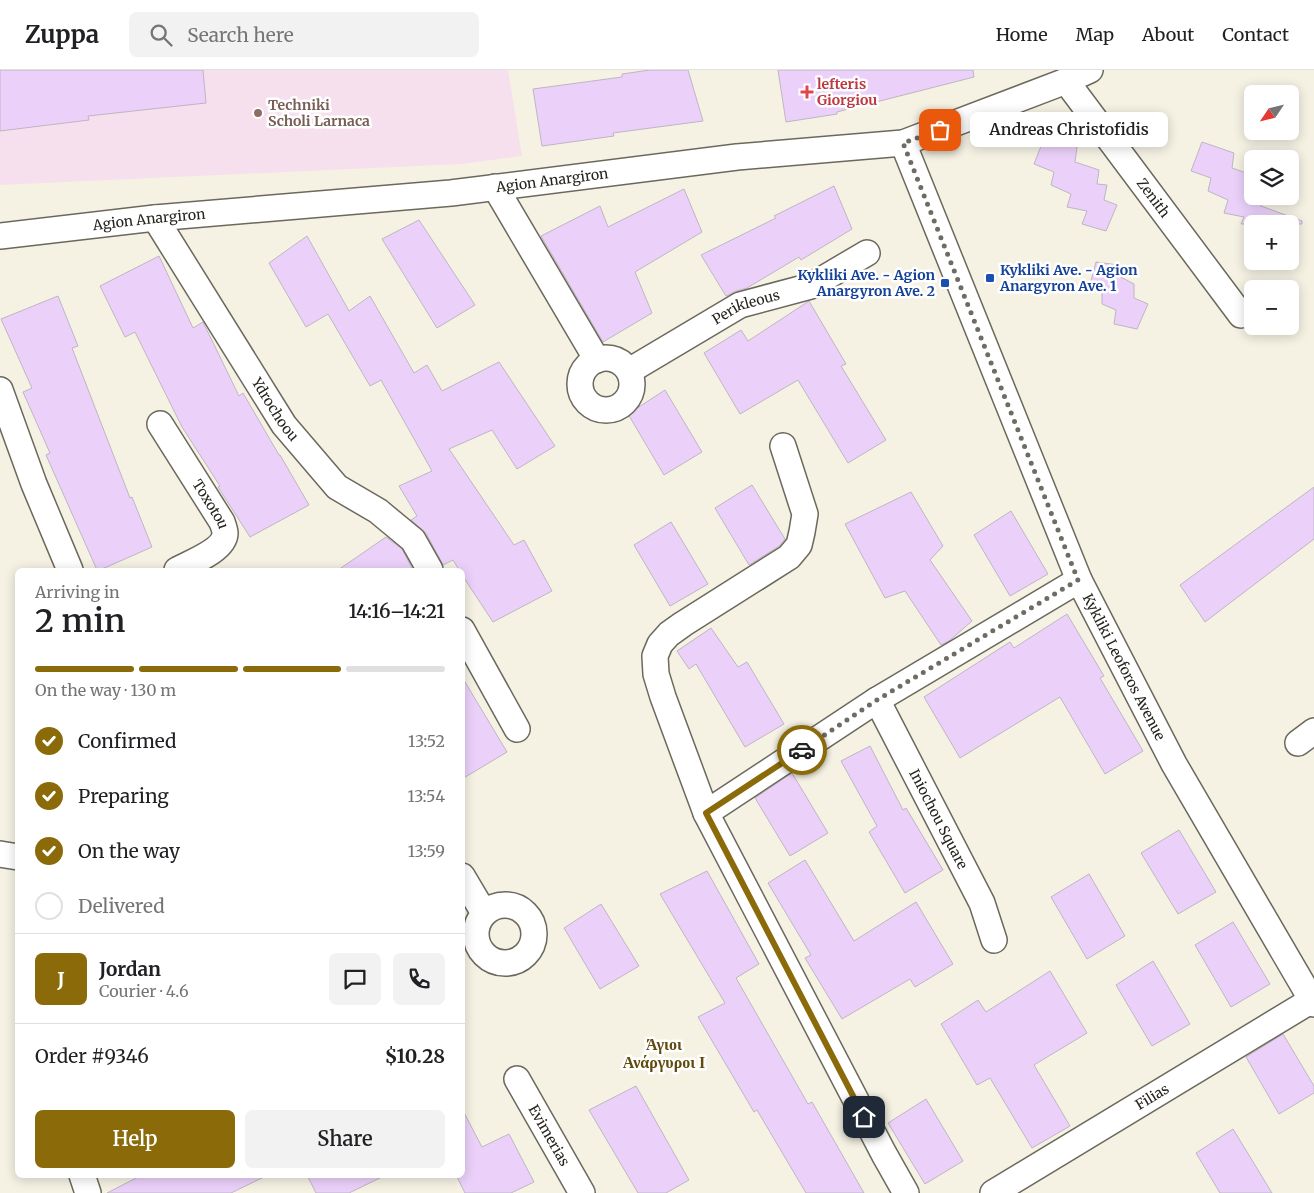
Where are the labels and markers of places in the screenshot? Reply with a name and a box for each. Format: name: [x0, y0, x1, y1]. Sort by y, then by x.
place label: lefteris Giorgiou: [817, 75, 877, 109]
marker: lefteris Giorgiou: [801, 86, 813, 98]
place label: Techniki Scholi Larnaca: [268, 96, 370, 130]
marker: Techniki Scholi Larnaca: [252, 107, 264, 119]
pin: [919, 109, 961, 151]
callout: Andreas Christofidis: [970, 112, 1168, 148]
place label: Kykliki Ave. - Agion Anargyron Ave. 1: [999, 261, 1138, 295]
place label: Kykliki Ave. - Agion Anargyron Ave. 2: [798, 266, 935, 300]
marker: Kykliki Ave. - Agion Anargyron Ave. 1: [984, 272, 996, 284]
marker: Kykliki Ave. - Agion Anargyron Ave. 2: [939, 277, 951, 289]
pin: [843, 1096, 885, 1138]

